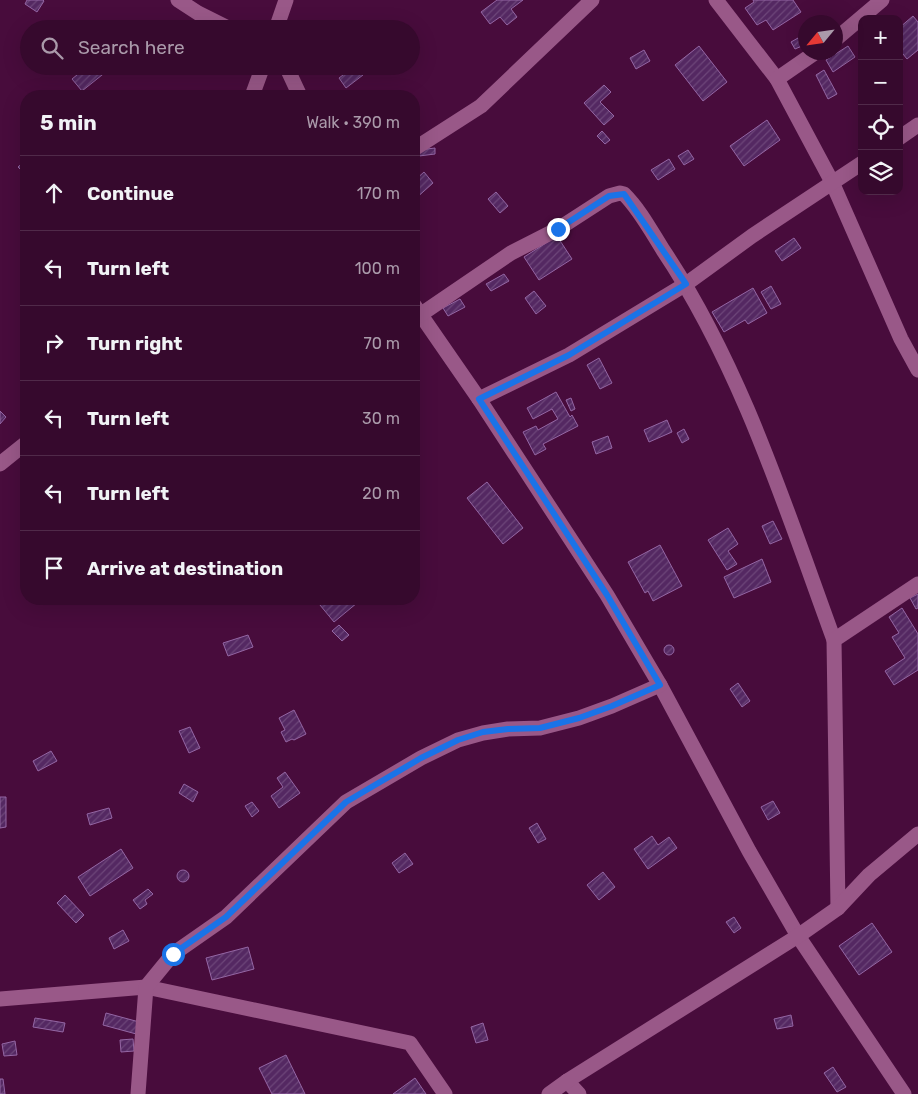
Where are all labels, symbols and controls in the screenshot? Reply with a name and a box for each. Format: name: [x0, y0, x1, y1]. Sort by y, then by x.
north arrow: [798, 15, 843, 60]
map controls: [858, 15, 903, 195]
button: +: [858, 15, 903, 60]
search box: [20, 20, 420, 75]
icon: search: [38, 34, 66, 62]
text: Search here: [78, 36, 185, 59]
button: −: [858, 60, 903, 105]
button: locate: [858, 105, 903, 150]
text: 5 min: [40, 110, 97, 135]
text: Walk · 390 m: [306, 113, 400, 132]
button: layers: [858, 150, 903, 195]
icon: ahead: [40, 179, 68, 207]
text: Continue: [87, 182, 174, 205]
text: 170 m: [357, 184, 400, 203]
route end: [547, 218, 570, 241]
icon: left: [40, 254, 68, 282]
text: Turn left: [87, 257, 169, 280]
text: 100 m: [355, 259, 400, 278]
icon: right: [40, 329, 68, 357]
text: Turn right: [87, 332, 182, 355]
text: 70 m: [363, 334, 400, 353]
icon: left: [40, 404, 68, 432]
text: Turn left: [87, 407, 169, 430]
text: 30 m: [362, 409, 400, 428]
icon: left: [40, 479, 68, 507]
text: Turn left: [87, 482, 169, 505]
text: 20 m: [362, 484, 400, 503]
icon: arrive: [40, 554, 68, 582]
text: Arrive at destination: [87, 557, 283, 580]
route start: [162, 943, 185, 966]

